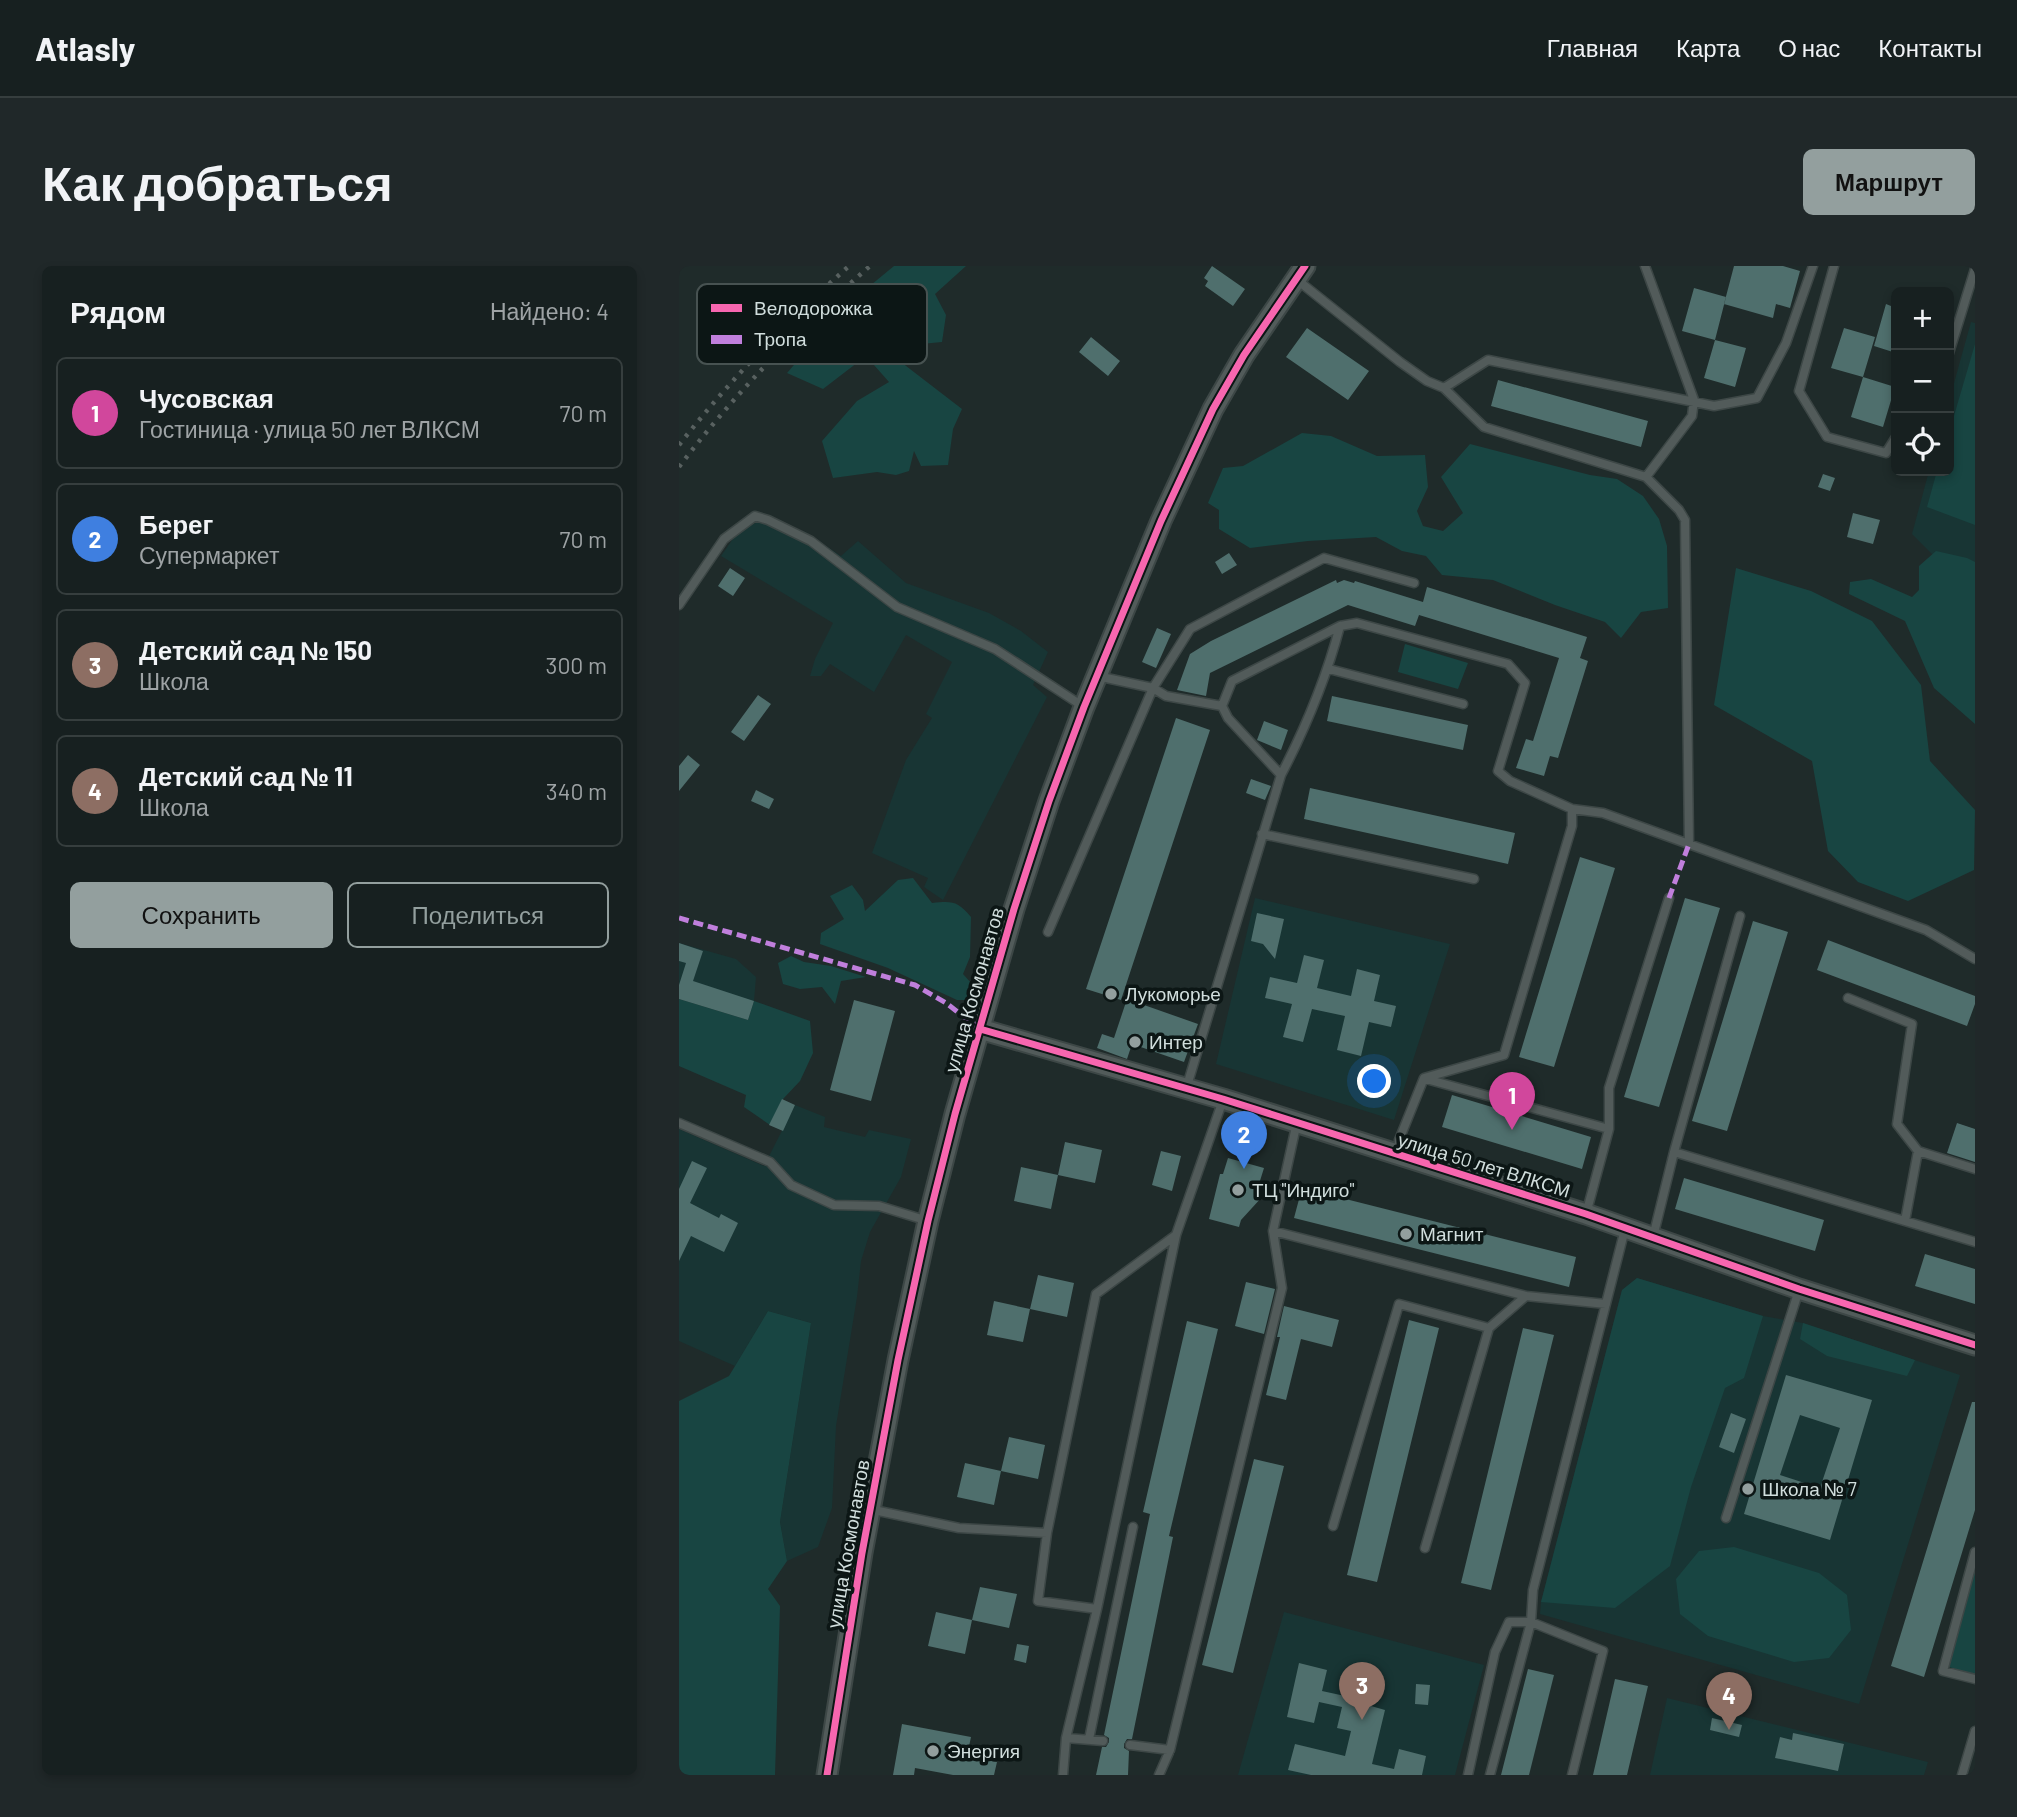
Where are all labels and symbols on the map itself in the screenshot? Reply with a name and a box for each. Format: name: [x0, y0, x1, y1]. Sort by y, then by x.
legend: [697, 284, 927, 364]
text: Велодорожка: [754, 296, 873, 319]
text: Тропа: [754, 327, 807, 350]
street label: улица Космонавтов: [939, 905, 1008, 1075]
place label: Лукоморье: [1125, 982, 1221, 1005]
marker: Лукоморье: [1103, 986, 1119, 1002]
place label: Интер: [1149, 1030, 1203, 1053]
marker: Интер: [1127, 1034, 1143, 1050]
your location: [1357, 1064, 1391, 1098]
pin: 1: [1489, 1072, 1535, 1130]
pin: 2: [1221, 1111, 1267, 1169]
street label: улица 50 лет ВЛКСМ: [1395, 1127, 1573, 1202]
place label: ТЦ "Индиго": [1252, 1178, 1354, 1201]
marker: ТЦ "Индиго": [1230, 1182, 1246, 1198]
place label: Магнит: [1420, 1222, 1484, 1245]
marker: Магнит: [1398, 1226, 1414, 1242]
street label: улица Космонавтов: [821, 1458, 874, 1630]
place label: Школа № 7: [1762, 1477, 1857, 1500]
marker: Школа № 7: [1740, 1481, 1756, 1497]
pin: 3: [1339, 1662, 1385, 1720]
pin: 4: [1706, 1672, 1752, 1730]
place label: Энергия: [947, 1739, 1020, 1762]
marker: Энергия: [925, 1743, 941, 1759]

